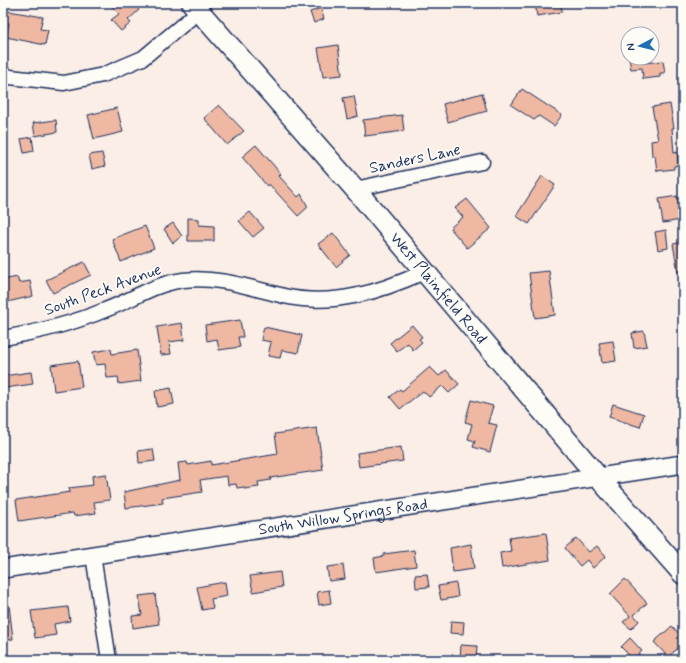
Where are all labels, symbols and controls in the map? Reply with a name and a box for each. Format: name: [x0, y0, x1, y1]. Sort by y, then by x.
north arrow: [620, 26, 660, 66]
text: N: [624, 43, 638, 52]
street label: Sanders Lane: [367, 139, 463, 179]
street label: West Plainfield Road: [385, 228, 492, 348]
street label: South Peck Avenue: [42, 259, 164, 321]
street label: South Willow Springs Road: [257, 493, 429, 540]

